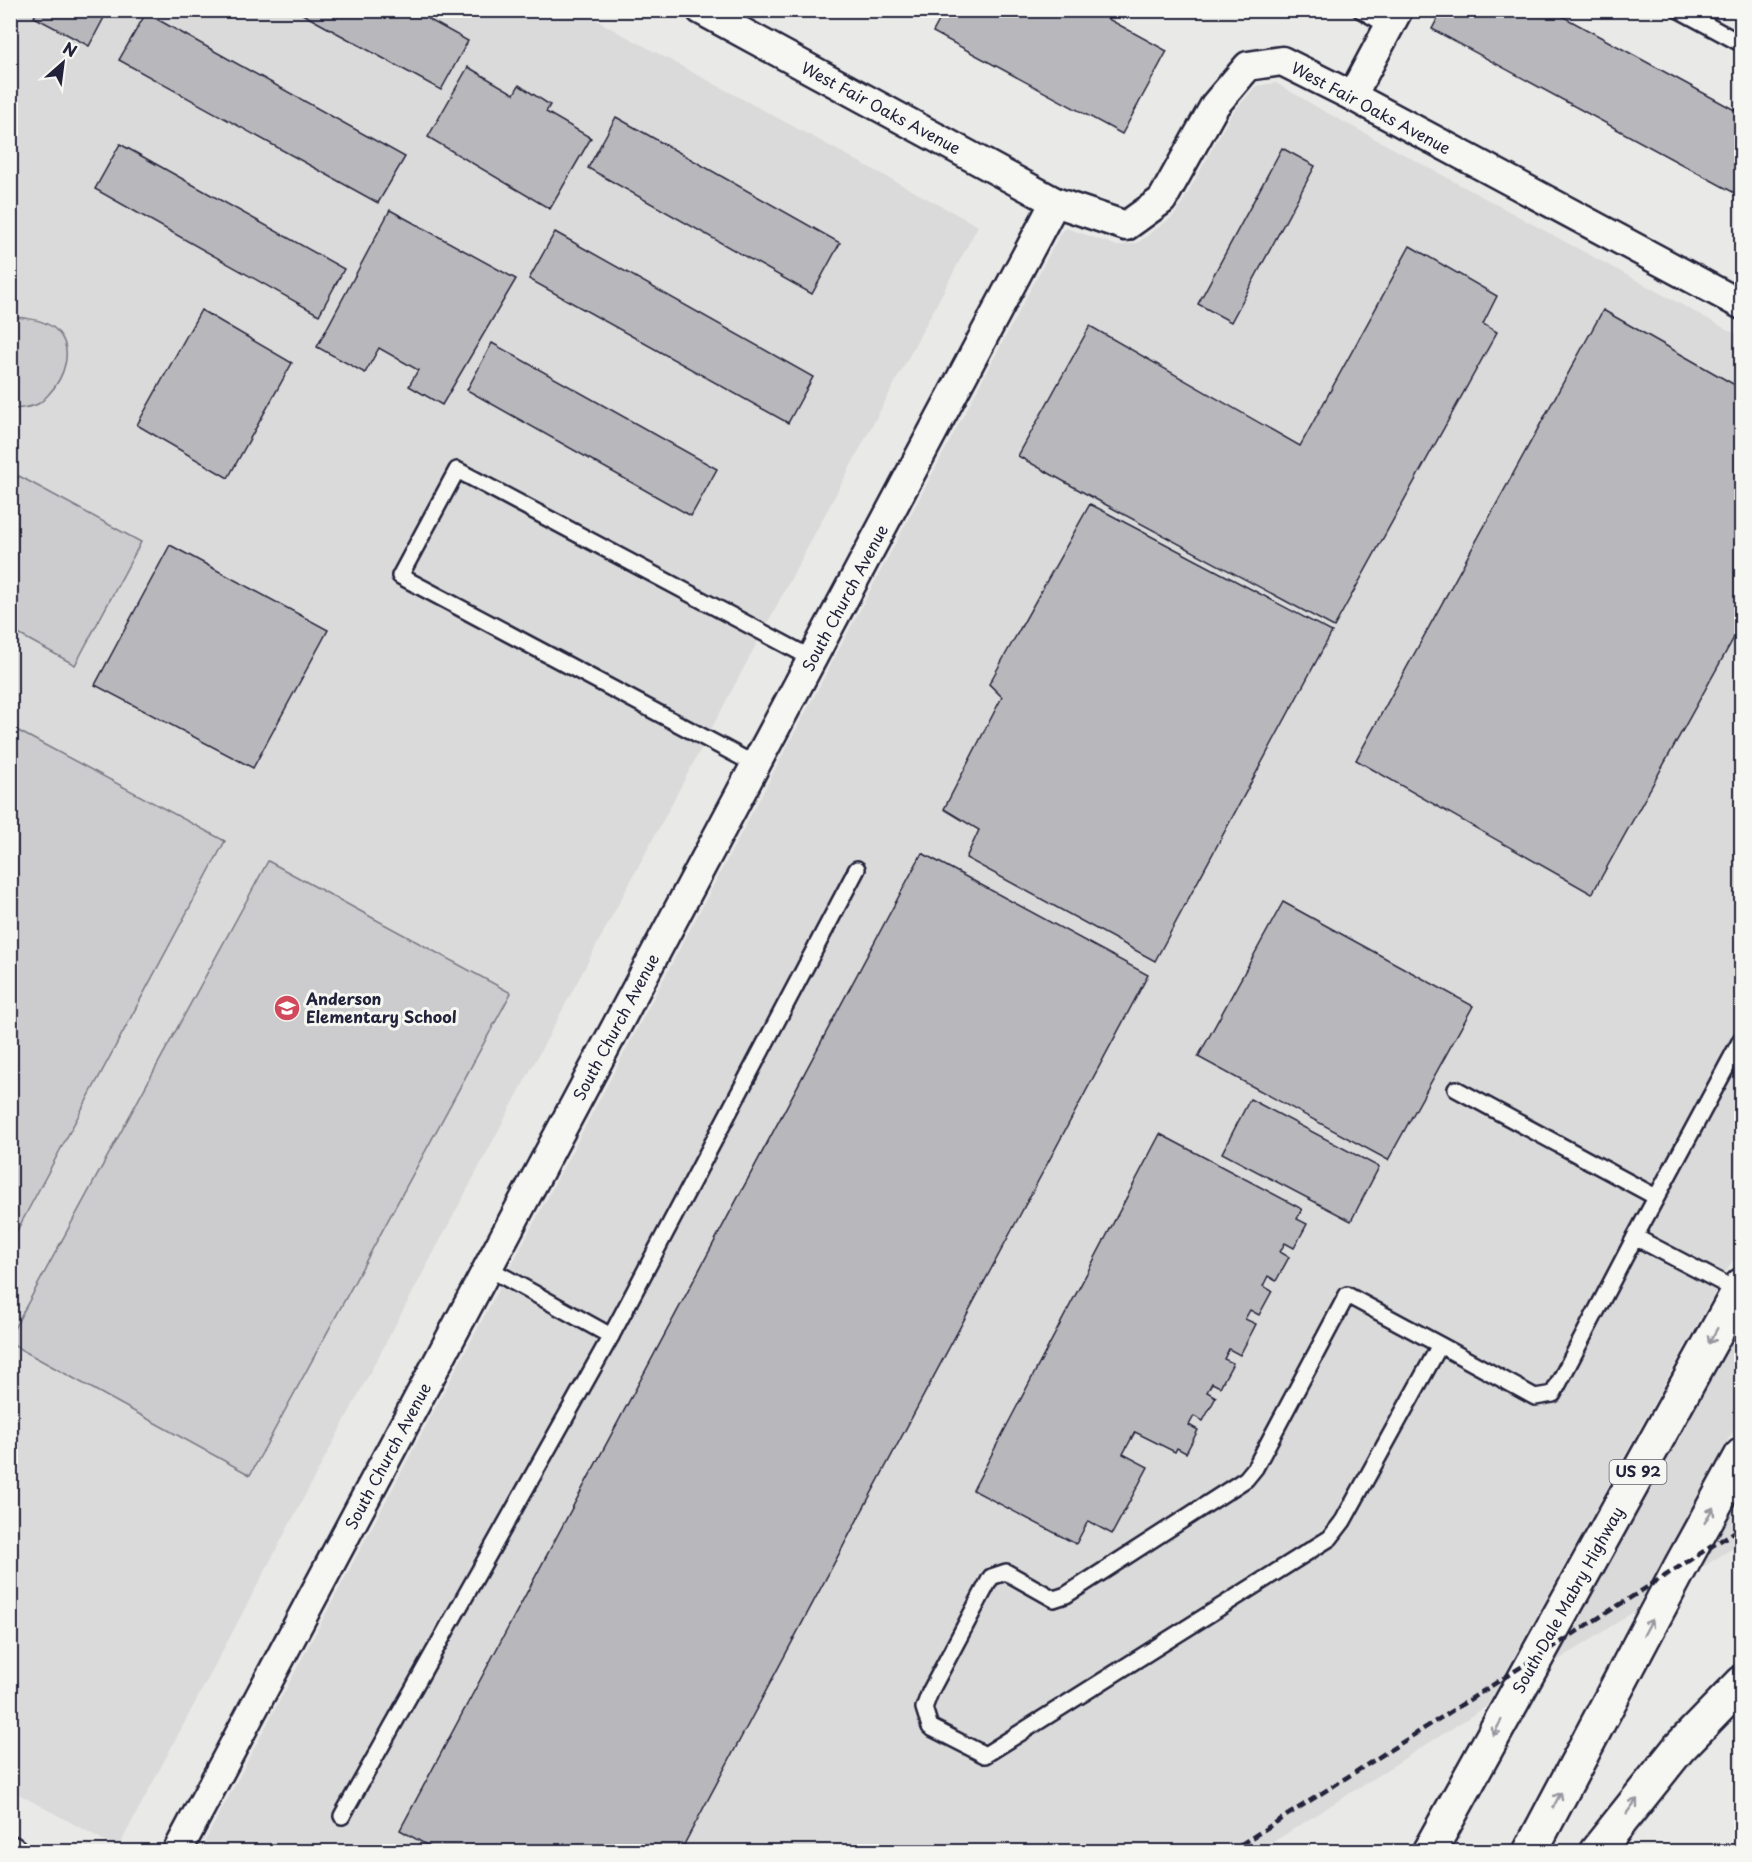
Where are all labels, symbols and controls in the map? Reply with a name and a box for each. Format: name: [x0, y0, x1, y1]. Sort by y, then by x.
north arrow: [33, 33, 93, 93]
text: N: [59, 35, 82, 62]
street label: West Fair Oaks Avenue: [797, 55, 966, 159]
street label: West Fair Oaks Avenue: [1287, 55, 1456, 159]
street label: South Church Avenue: [795, 520, 893, 675]
street label: South Church Avenue: [566, 949, 664, 1104]
place label: Anderson Elementary School: [305, 986, 457, 1028]
school or university icon: Anderson Elementary School: [272, 993, 302, 1023]
one-way arrow: [1707, 1327, 1718, 1345]
street label: South Church Avenue: [338, 1378, 436, 1533]
road number: US 92: [1610, 1460, 1666, 1484]
street label: South Dale Mabry Highway: [1506, 1502, 1629, 1697]
one-way arrow: [1704, 1506, 1715, 1524]
one-way arrow: [1643, 1619, 1654, 1637]
one-way arrow: [1491, 1718, 1502, 1736]
one-way arrow: [1552, 1791, 1563, 1809]
one-way arrow: [1626, 1798, 1639, 1814]

